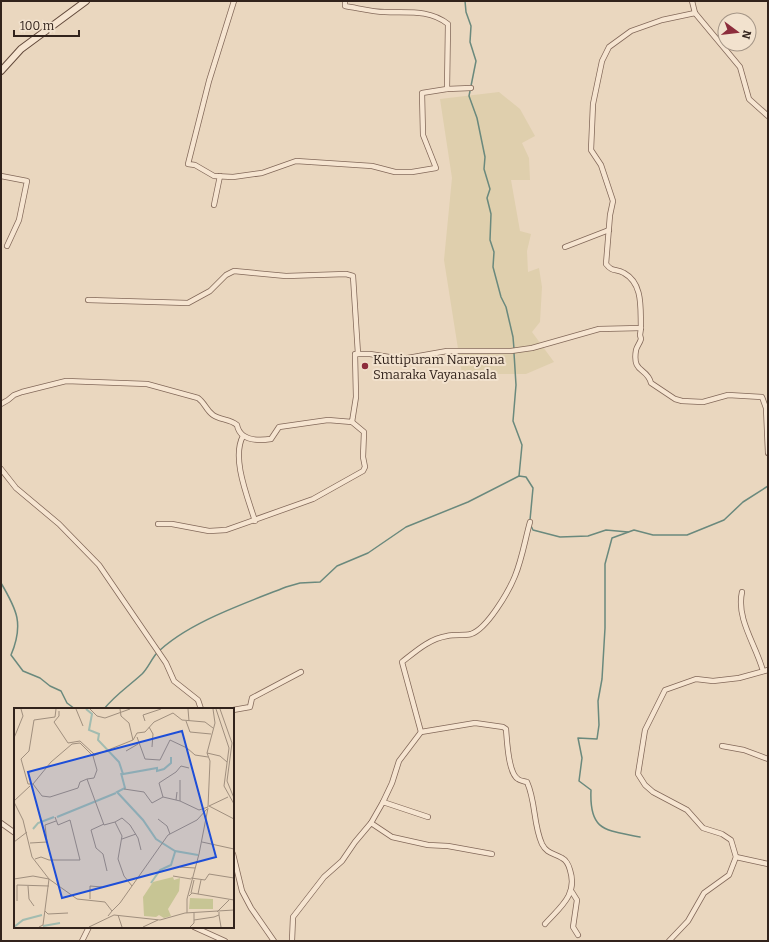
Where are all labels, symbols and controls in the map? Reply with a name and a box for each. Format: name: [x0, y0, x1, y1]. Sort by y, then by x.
scale bar: [14, 12, 79, 38]
north arrow: [717, 12, 757, 52]
text: 100 m: [20, 19, 55, 33]
text: N: [739, 29, 754, 41]
place label: Kuttipuram Narayana Smaraka Vayanasala: [373, 352, 505, 382]
marker: Kuttipuram Narayana Smaraka Vayanasala: [360, 361, 370, 371]
inset map: [14, 708, 234, 928]

